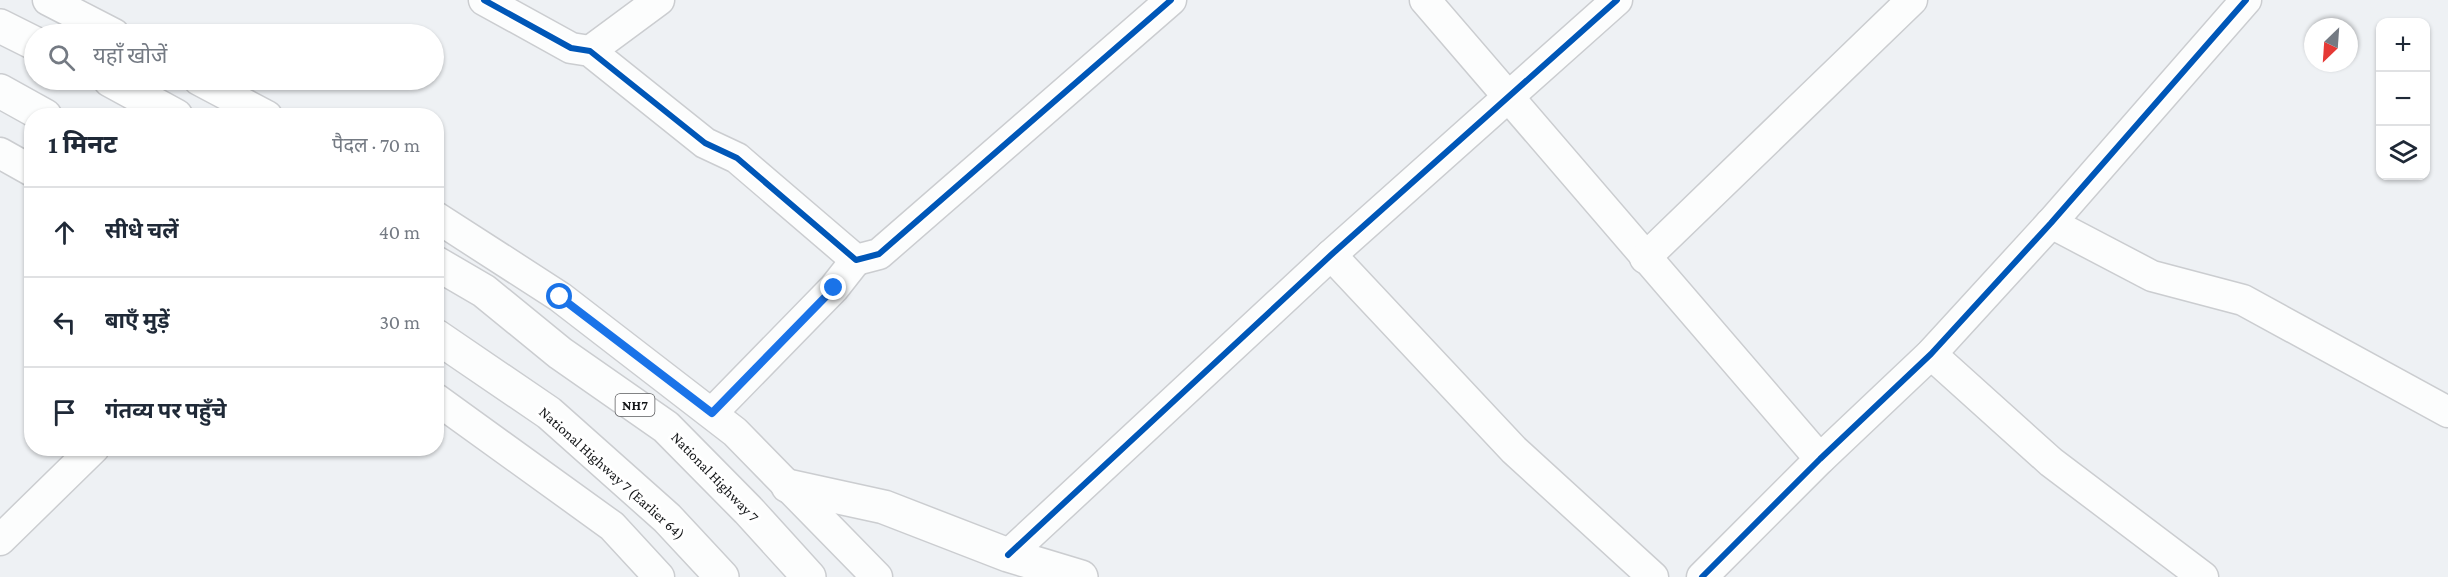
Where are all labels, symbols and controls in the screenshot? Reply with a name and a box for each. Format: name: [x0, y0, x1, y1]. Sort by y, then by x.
north arrow: [2304, 18, 2358, 72]
map controls: [2376, 18, 2430, 180]
button: +: [2376, 18, 2430, 72]
search box: [24, 24, 444, 90]
icon: search: [45, 41, 78, 74]
text: यहाँ खोजें: [93, 43, 167, 68]
button: −: [2376, 72, 2430, 126]
button: layers: [2376, 126, 2430, 180]
text: 1 मिनट: [48, 130, 117, 159]
text: पैदल · 70 m: [332, 134, 420, 156]
icon: ahead: [48, 216, 81, 249]
text: सीधे चलें: [105, 218, 179, 243]
text: 40 m: [379, 221, 420, 243]
route end: [820, 274, 846, 300]
route start: [546, 283, 572, 309]
icon: left: [48, 306, 81, 339]
text: बाएँ मुड़ें: [105, 308, 170, 333]
text: 30 m: [379, 311, 420, 333]
road number: NH7: [616, 394, 654, 416]
icon: arrive: [48, 396, 81, 429]
text: गंतव्य पर पहुँचे: [105, 398, 227, 423]
street label: National Highway 7 (Earlier 64): [535, 404, 688, 543]
street label: National Highway 7: [667, 429, 762, 526]

